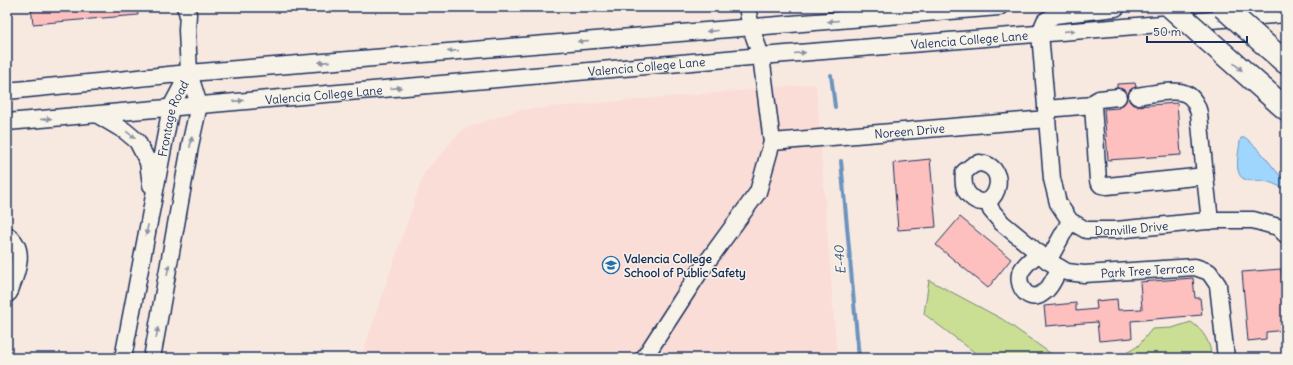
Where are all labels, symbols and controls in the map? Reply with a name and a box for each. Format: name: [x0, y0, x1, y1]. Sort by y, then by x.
one-way arrow: [827, 17, 839, 24]
scale bar: [1147, 18, 1247, 44]
text: 50 m: [1153, 24, 1182, 39]
one-way arrow: [706, 27, 718, 34]
street label: Valencia College Lane: [910, 27, 1029, 51]
one-way arrow: [1063, 28, 1075, 35]
one-way arrow: [577, 38, 589, 44]
one-way arrow: [447, 48, 459, 55]
one-way arrow: [794, 50, 806, 56]
street label: Valencia College Lane: [587, 53, 706, 79]
one-way arrow: [318, 58, 330, 65]
one-way arrow: [1234, 62, 1243, 71]
street label: Frontage Road: [154, 78, 191, 158]
street label: Valencia College Lane: [265, 82, 383, 107]
one-way arrow: [390, 84, 402, 91]
one-way arrow: [232, 98, 244, 105]
one-way arrow: [40, 115, 52, 122]
street label: Noreen Drive: [874, 120, 945, 141]
one-way arrow: [125, 131, 136, 140]
one-way arrow: [188, 136, 194, 148]
street label: Danville Drive: [1095, 217, 1169, 238]
one-way arrow: [144, 224, 150, 237]
water label: E-40: [830, 243, 850, 275]
place label: Valencia College School of Public Safety: [624, 251, 746, 281]
school or university icon: Valencia College School of Public Safety: [601, 255, 621, 275]
street label: Park Tree Terrace: [1100, 260, 1195, 280]
one-way arrow: [165, 264, 171, 276]
one-way arrow: [154, 327, 160, 339]

